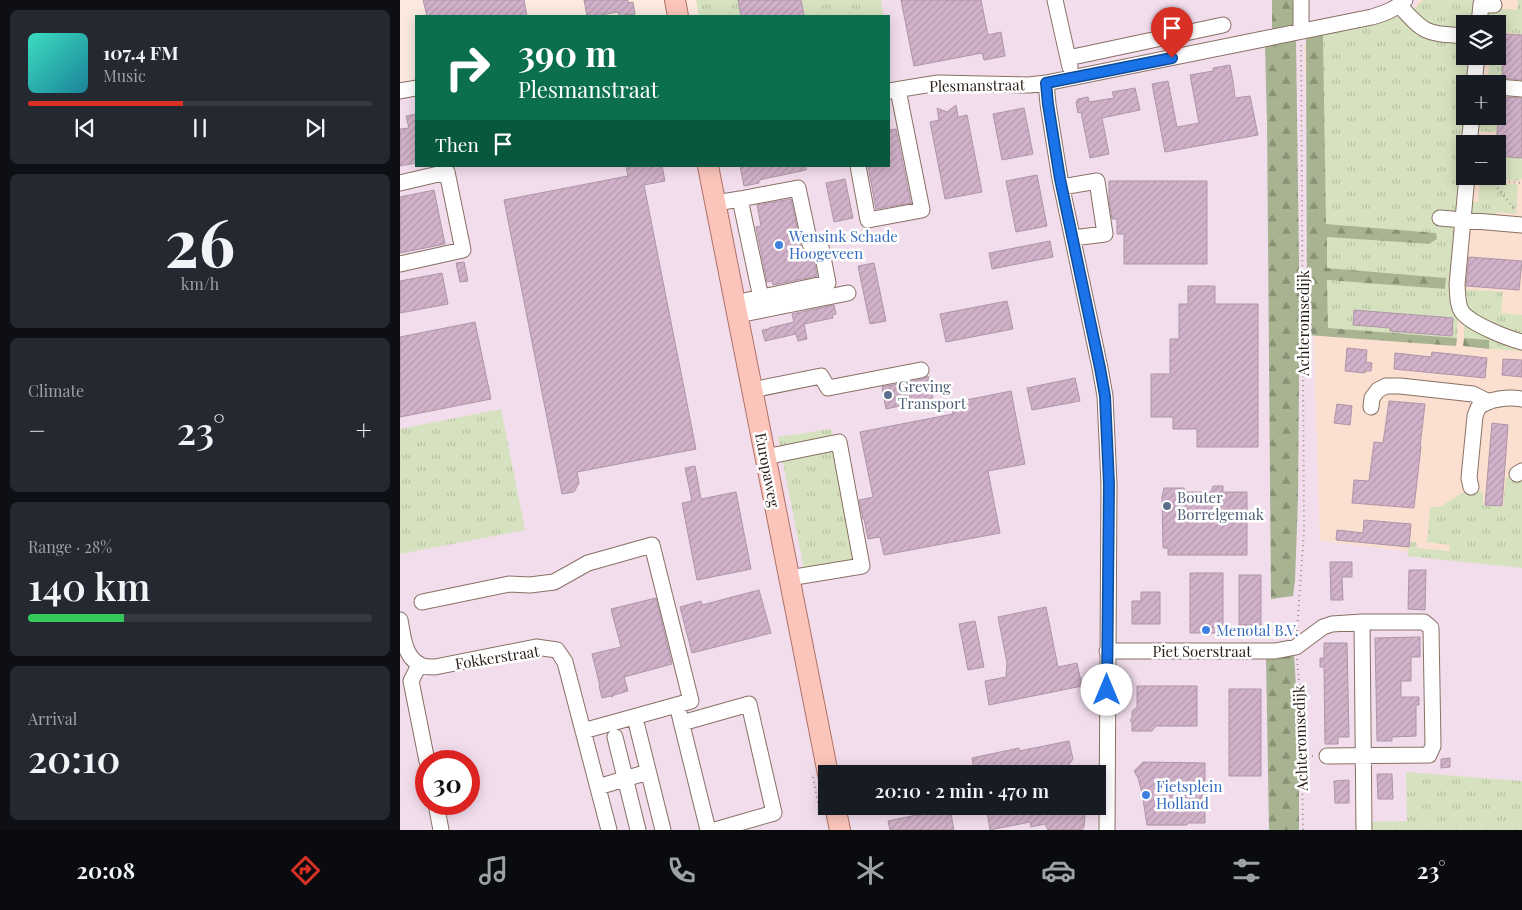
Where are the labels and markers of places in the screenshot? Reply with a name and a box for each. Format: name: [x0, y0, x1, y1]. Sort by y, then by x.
pin: [1151, 7, 1193, 58]
place label: Wensink Schade Hoogeveen: [788, 226, 898, 263]
marker: Wensink Schade Hoogeveen: [773, 239, 785, 251]
place label: Greving Transport: [898, 376, 967, 413]
marker: Greving Transport: [882, 389, 894, 401]
place label: Bouter Borrelgemak: [1177, 487, 1265, 524]
marker: Bouter Borrelgemak: [1161, 500, 1173, 512]
place label: Menotal B.V.: [1216, 620, 1299, 640]
marker: Menotal B.V.: [1200, 624, 1212, 636]
place label: Fietsplein Holland: [1156, 776, 1222, 813]
marker: Fietsplein Holland: [1140, 789, 1152, 801]

